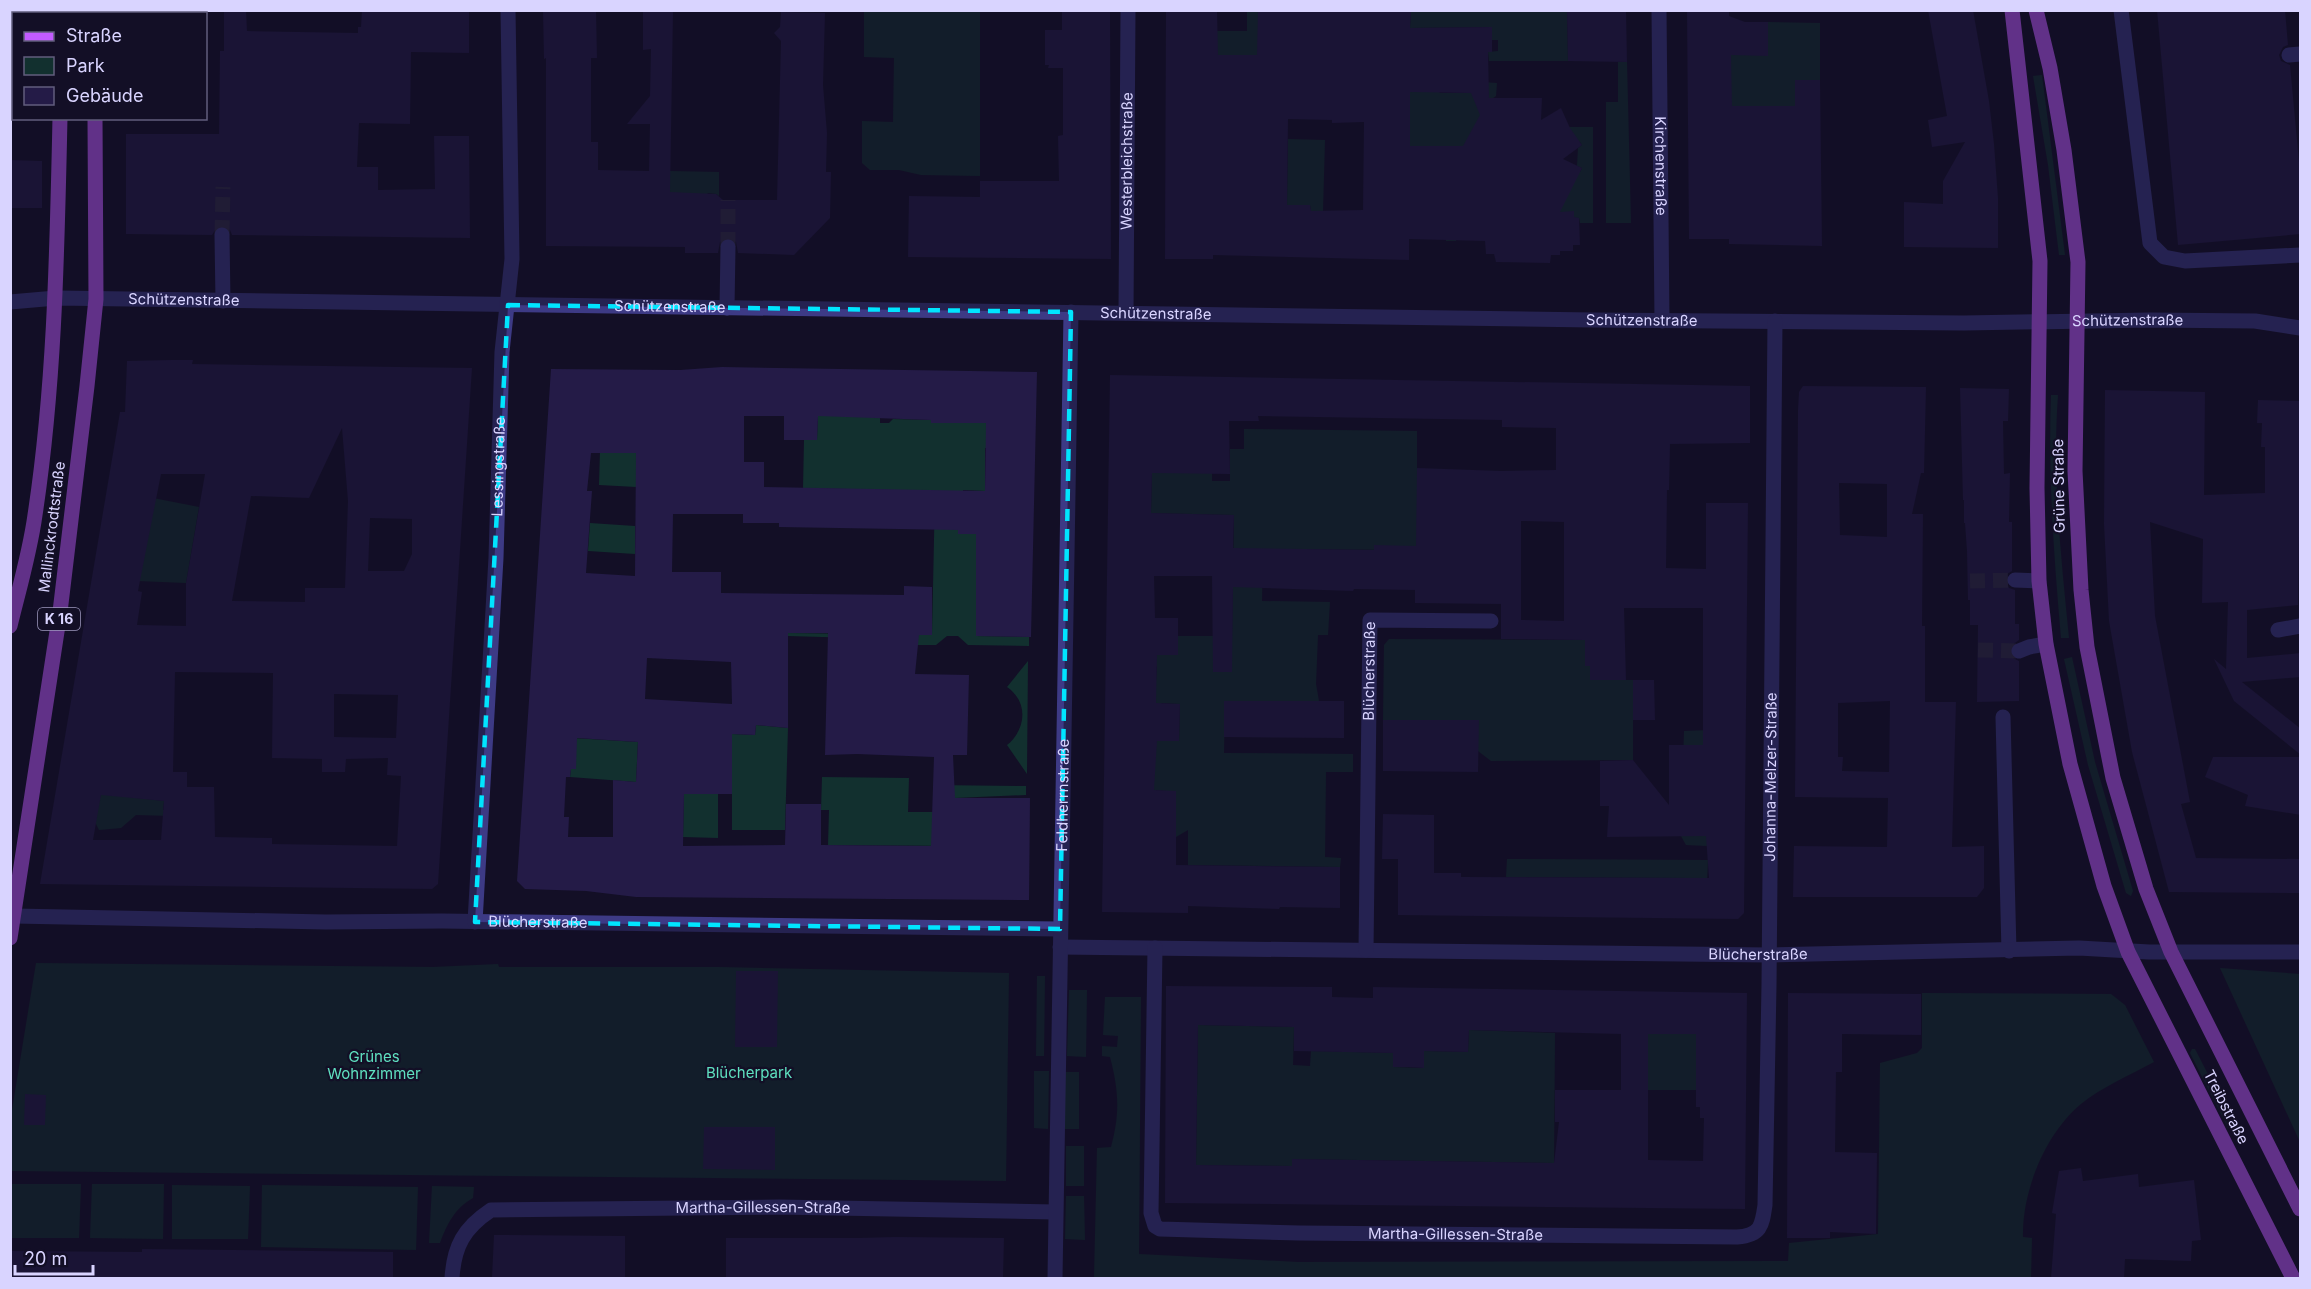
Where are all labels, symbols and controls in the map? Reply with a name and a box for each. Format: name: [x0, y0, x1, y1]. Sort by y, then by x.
legend: [12, 12, 207, 120]
text: Straße: [66, 25, 122, 46]
text: Park: [66, 55, 105, 76]
text: Gebäude: [66, 85, 143, 106]
street label: Westerbleichstraße: [1117, 92, 1136, 230]
street label: Kirchenstraße: [1651, 116, 1671, 216]
street label: Schützenstraße: [128, 289, 240, 310]
street label: Schützenstraße: [614, 296, 726, 317]
street label: Schützenstraße: [1100, 303, 1212, 324]
street label: Schützenstraße: [1586, 310, 1698, 330]
street label: Schützenstraße: [2072, 310, 2183, 330]
street label: Lessingstraße: [487, 417, 509, 517]
street label: Grüne Straße: [2048, 439, 2069, 533]
street label: Mallinckrodtstraße: [34, 460, 69, 594]
road number: K 16: [38, 608, 80, 630]
street label: Blücherstraße: [1359, 621, 1379, 721]
street label: Johanna-Melzer-Straße: [1760, 692, 1781, 862]
street label: Feldherrnstraße: [1052, 738, 1073, 852]
street label: Blücherstraße: [488, 912, 588, 932]
street label: Blücherstraße: [1708, 944, 1808, 964]
park label: Grünes Wohnzimmer: [327, 1047, 421, 1083]
park label: Blücherpark: [706, 1063, 793, 1082]
street label: Treibstraße: [2200, 1067, 2253, 1147]
street label: Martha-Gillessen-Straße: [675, 1197, 851, 1217]
street label: Martha-Gillessen-Straße: [1368, 1224, 1543, 1244]
scale bar: [15, 1238, 93, 1276]
text: 20 m: [24, 1248, 67, 1269]

